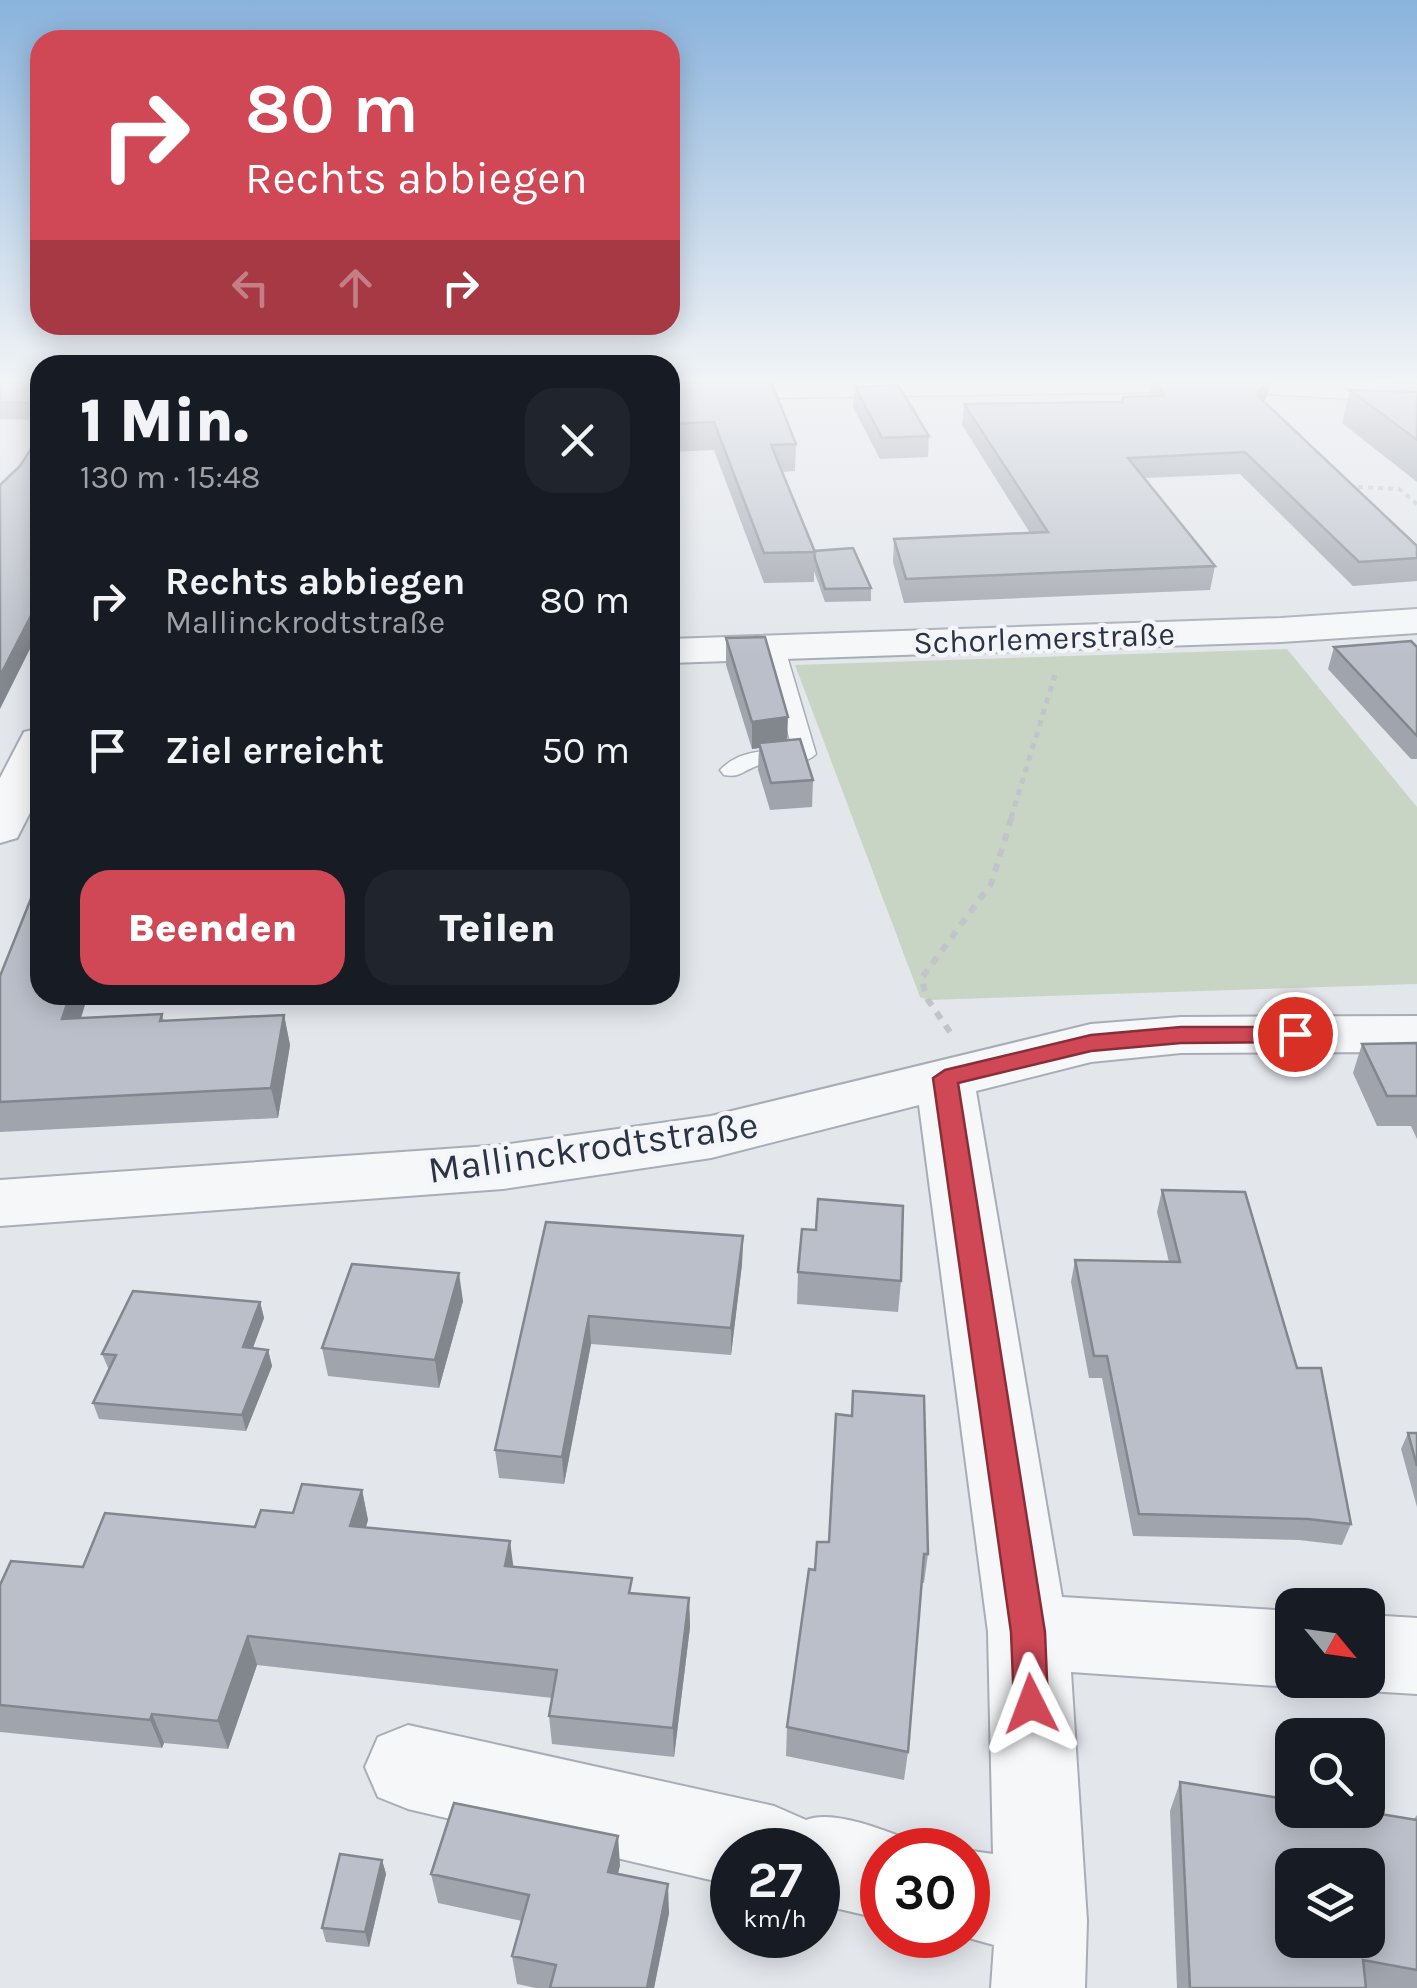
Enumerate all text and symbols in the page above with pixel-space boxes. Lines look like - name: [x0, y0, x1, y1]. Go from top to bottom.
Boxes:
- text: 80 m: [245, 68, 419, 150]
- icon: right: [80, 70, 210, 200]
- text: Rechts abbiegen: [245, 152, 588, 204]
- icon: left: [223, 260, 278, 315]
- icon: ahead: [328, 260, 383, 315]
- icon: right: [433, 260, 488, 315]
- text: 1 Min.: [80, 386, 249, 456]
- button: close: [525, 388, 630, 493]
- text: 130 m · 15:48: [80, 459, 260, 496]
- text: Rechts abbiegen: [165, 559, 465, 604]
- icon: right: [80, 573, 135, 628]
- text: 80 m: [540, 578, 630, 623]
- text: Mallinckrodtstraße: [165, 604, 445, 641]
- street label: Schorlemerstraße: [913, 615, 1175, 662]
- icon: arrive: [80, 723, 135, 778]
- text: Ziel erreicht: [165, 728, 384, 773]
- text: 50 m: [541, 728, 630, 773]
- button: Beenden: [80, 870, 345, 985]
- button: Teilen: [365, 870, 630, 985]
- pin: [1253, 992, 1338, 1077]
- icon: arrive: [1268, 1007, 1323, 1062]
- street label: Mallinckrodtstraße: [425, 1102, 761, 1193]
- north arrow: [1275, 1588, 1385, 1698]
- map controls: [1275, 1588, 1385, 1958]
- position arrow: [979, 1652, 1083, 1756]
- button: search: [1275, 1718, 1385, 1828]
- speed limit sign: 30: [860, 1828, 990, 1958]
- button: layers: [1275, 1848, 1385, 1958]
- text: 27: [747, 1851, 803, 1910]
- text: km/h: [743, 1904, 807, 1933]

